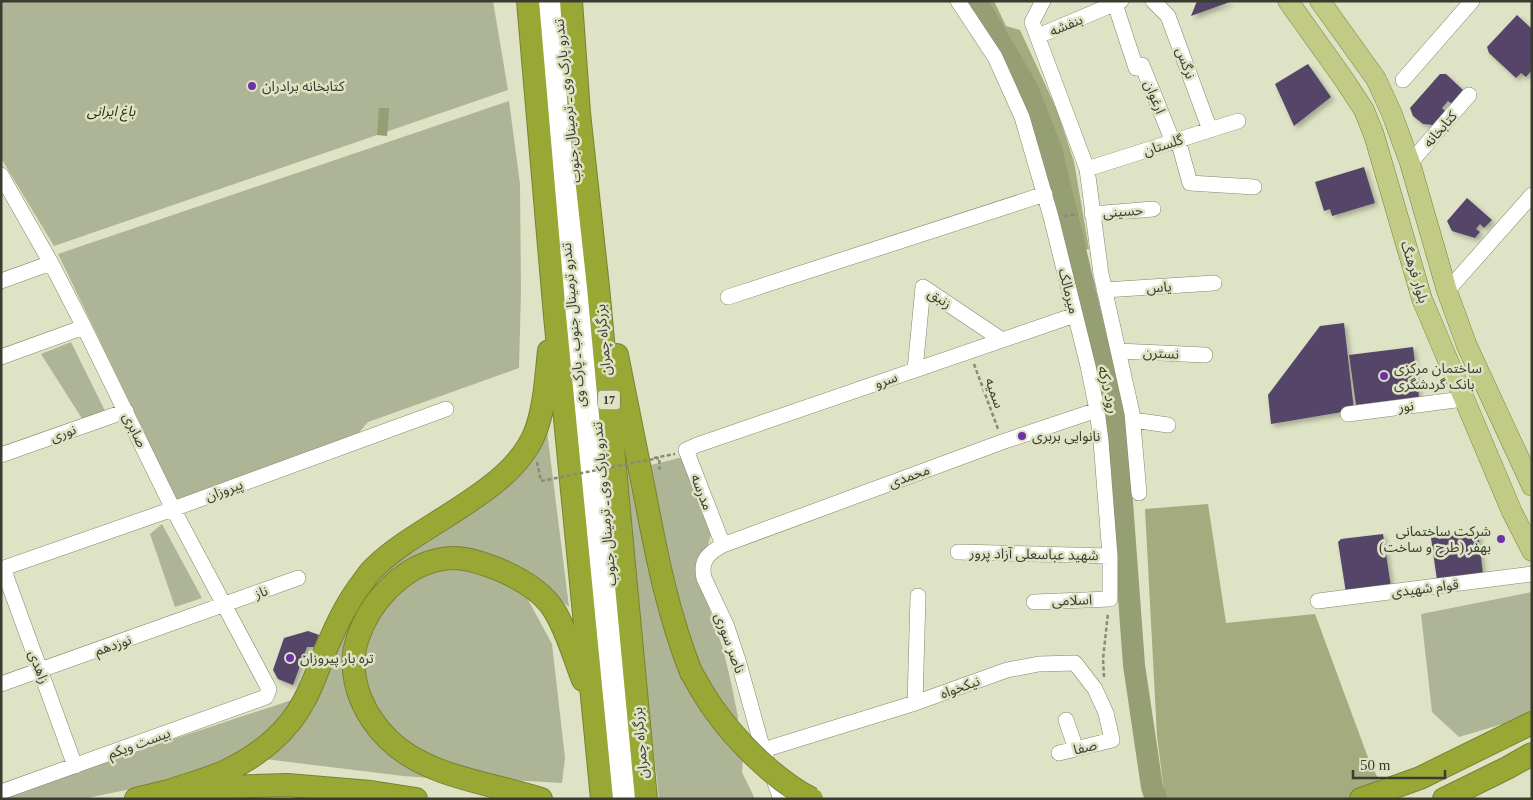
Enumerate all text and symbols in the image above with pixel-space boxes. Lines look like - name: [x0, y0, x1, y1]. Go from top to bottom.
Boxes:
- street label: بنفشه: [1048, 12, 1085, 39]
- street label: تندرو پارک وی ـ ترمینال جنوب: [551, 18, 586, 184]
- street label: نرگس: [1172, 45, 1198, 81]
- street label: ارغوان: [1140, 78, 1168, 116]
- place label: کتابخانه برادران: [262, 79, 345, 95]
- marker: کتابخانه برادران: [246, 80, 258, 92]
- park label: باغ ایرانی: [87, 104, 136, 122]
- street label: کتابخانه: [1421, 108, 1460, 150]
- street label: گلستان: [1141, 132, 1185, 160]
- street label: حسینی: [1102, 203, 1144, 221]
- street label: بلوار فرهنگ: [1397, 239, 1431, 306]
- street label: تندرو ترمینال جنوب ـ پارک وی: [559, 242, 590, 408]
- street label: میرمالک: [1055, 267, 1081, 316]
- street label: یاس: [1146, 279, 1172, 297]
- street label: زنبق: [924, 285, 954, 313]
- street label: بزرگراه چمران: [593, 303, 616, 376]
- street label: نسترن: [1143, 345, 1180, 363]
- place label: ساختمان مرکزی بانک گردشگری: [1394, 361, 1482, 393]
- water label: رود درکه: [1094, 363, 1121, 415]
- street label: سرو: [873, 370, 900, 392]
- marker: ساختمان مرکزی بانک گردشگری: [1378, 370, 1390, 382]
- street label: سمیه: [982, 376, 1007, 410]
- road number: 17: [598, 390, 620, 410]
- street label: نور: [1396, 398, 1415, 416]
- street label: صابری: [119, 410, 149, 451]
- street label: تندرو پارک وی ـ ترمینال جنوب: [590, 421, 621, 587]
- street label: نوری: [48, 422, 79, 446]
- place label: نانوایی بربری: [1032, 429, 1101, 445]
- marker: نانوایی بربری: [1016, 430, 1028, 442]
- street label: محمدی: [887, 462, 932, 492]
- street label: مدرسه: [687, 472, 715, 513]
- street label: پیروزان: [203, 477, 246, 506]
- place label: شرکت ساختمانی بهفر (طرح و ساخت): [1379, 524, 1491, 558]
- marker: شرکت ساختمانی بهفر (طرح و ساخت): [1495, 533, 1507, 545]
- street label: شهید عباسعلی آزاد پرور: [968, 546, 1099, 565]
- street label: قوام شهیدی: [1390, 577, 1460, 603]
- street label: ناز: [252, 583, 270, 603]
- street label: اسلامی: [1052, 592, 1092, 610]
- street label: ناصر سوری: [711, 611, 747, 676]
- street label: نوزدهم: [93, 632, 135, 662]
- street label: زاهدی: [25, 649, 51, 686]
- place label: تره بار پیروزان: [300, 651, 374, 668]
- marker: تره بار پیروزان: [284, 652, 296, 664]
- street label: نیکخواه: [939, 673, 982, 702]
- street label: بزرگراه چمران: [630, 706, 653, 779]
- street label: بیست ویکم: [106, 725, 174, 764]
- street label: صفا: [1072, 737, 1099, 758]
- scale bar: [1353, 748, 1446, 780]
- text: 50 m: [1360, 757, 1391, 773]

